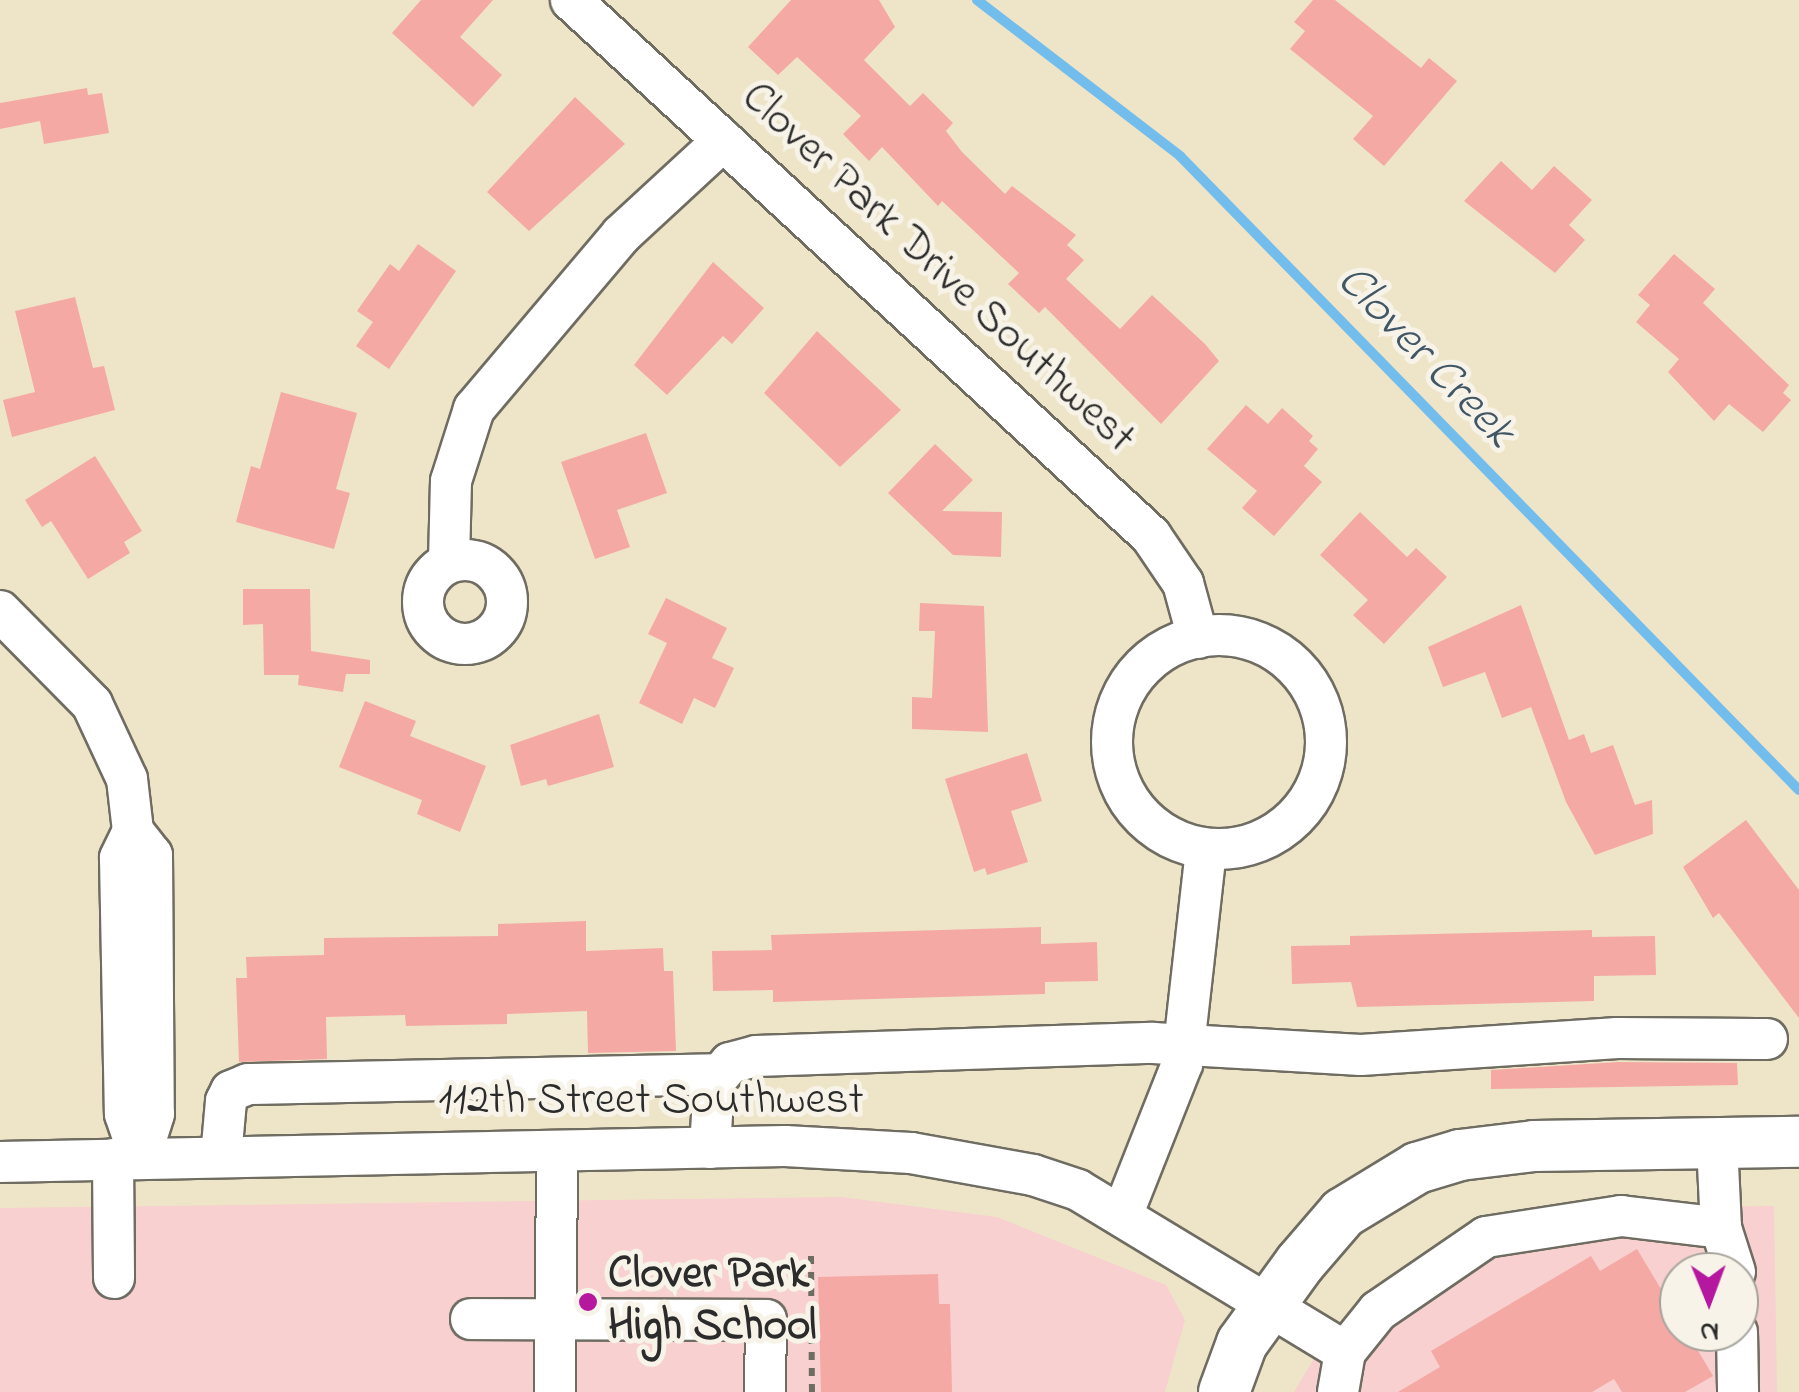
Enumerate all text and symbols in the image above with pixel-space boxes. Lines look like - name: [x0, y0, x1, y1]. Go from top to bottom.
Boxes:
- street label: Clover Park Drive Southwest: [729, 72, 1145, 466]
- water label: Clover Creek: [1323, 253, 1527, 461]
- street label: 112th Street Southwest: [438, 1075, 864, 1129]
- place label: Clover Park High School: [608, 1249, 817, 1355]
- north arrow: [1659, 1252, 1759, 1352]
- marker: Clover Park High School: [577, 1291, 599, 1313]
- text: N: [1700, 1310, 1719, 1351]

